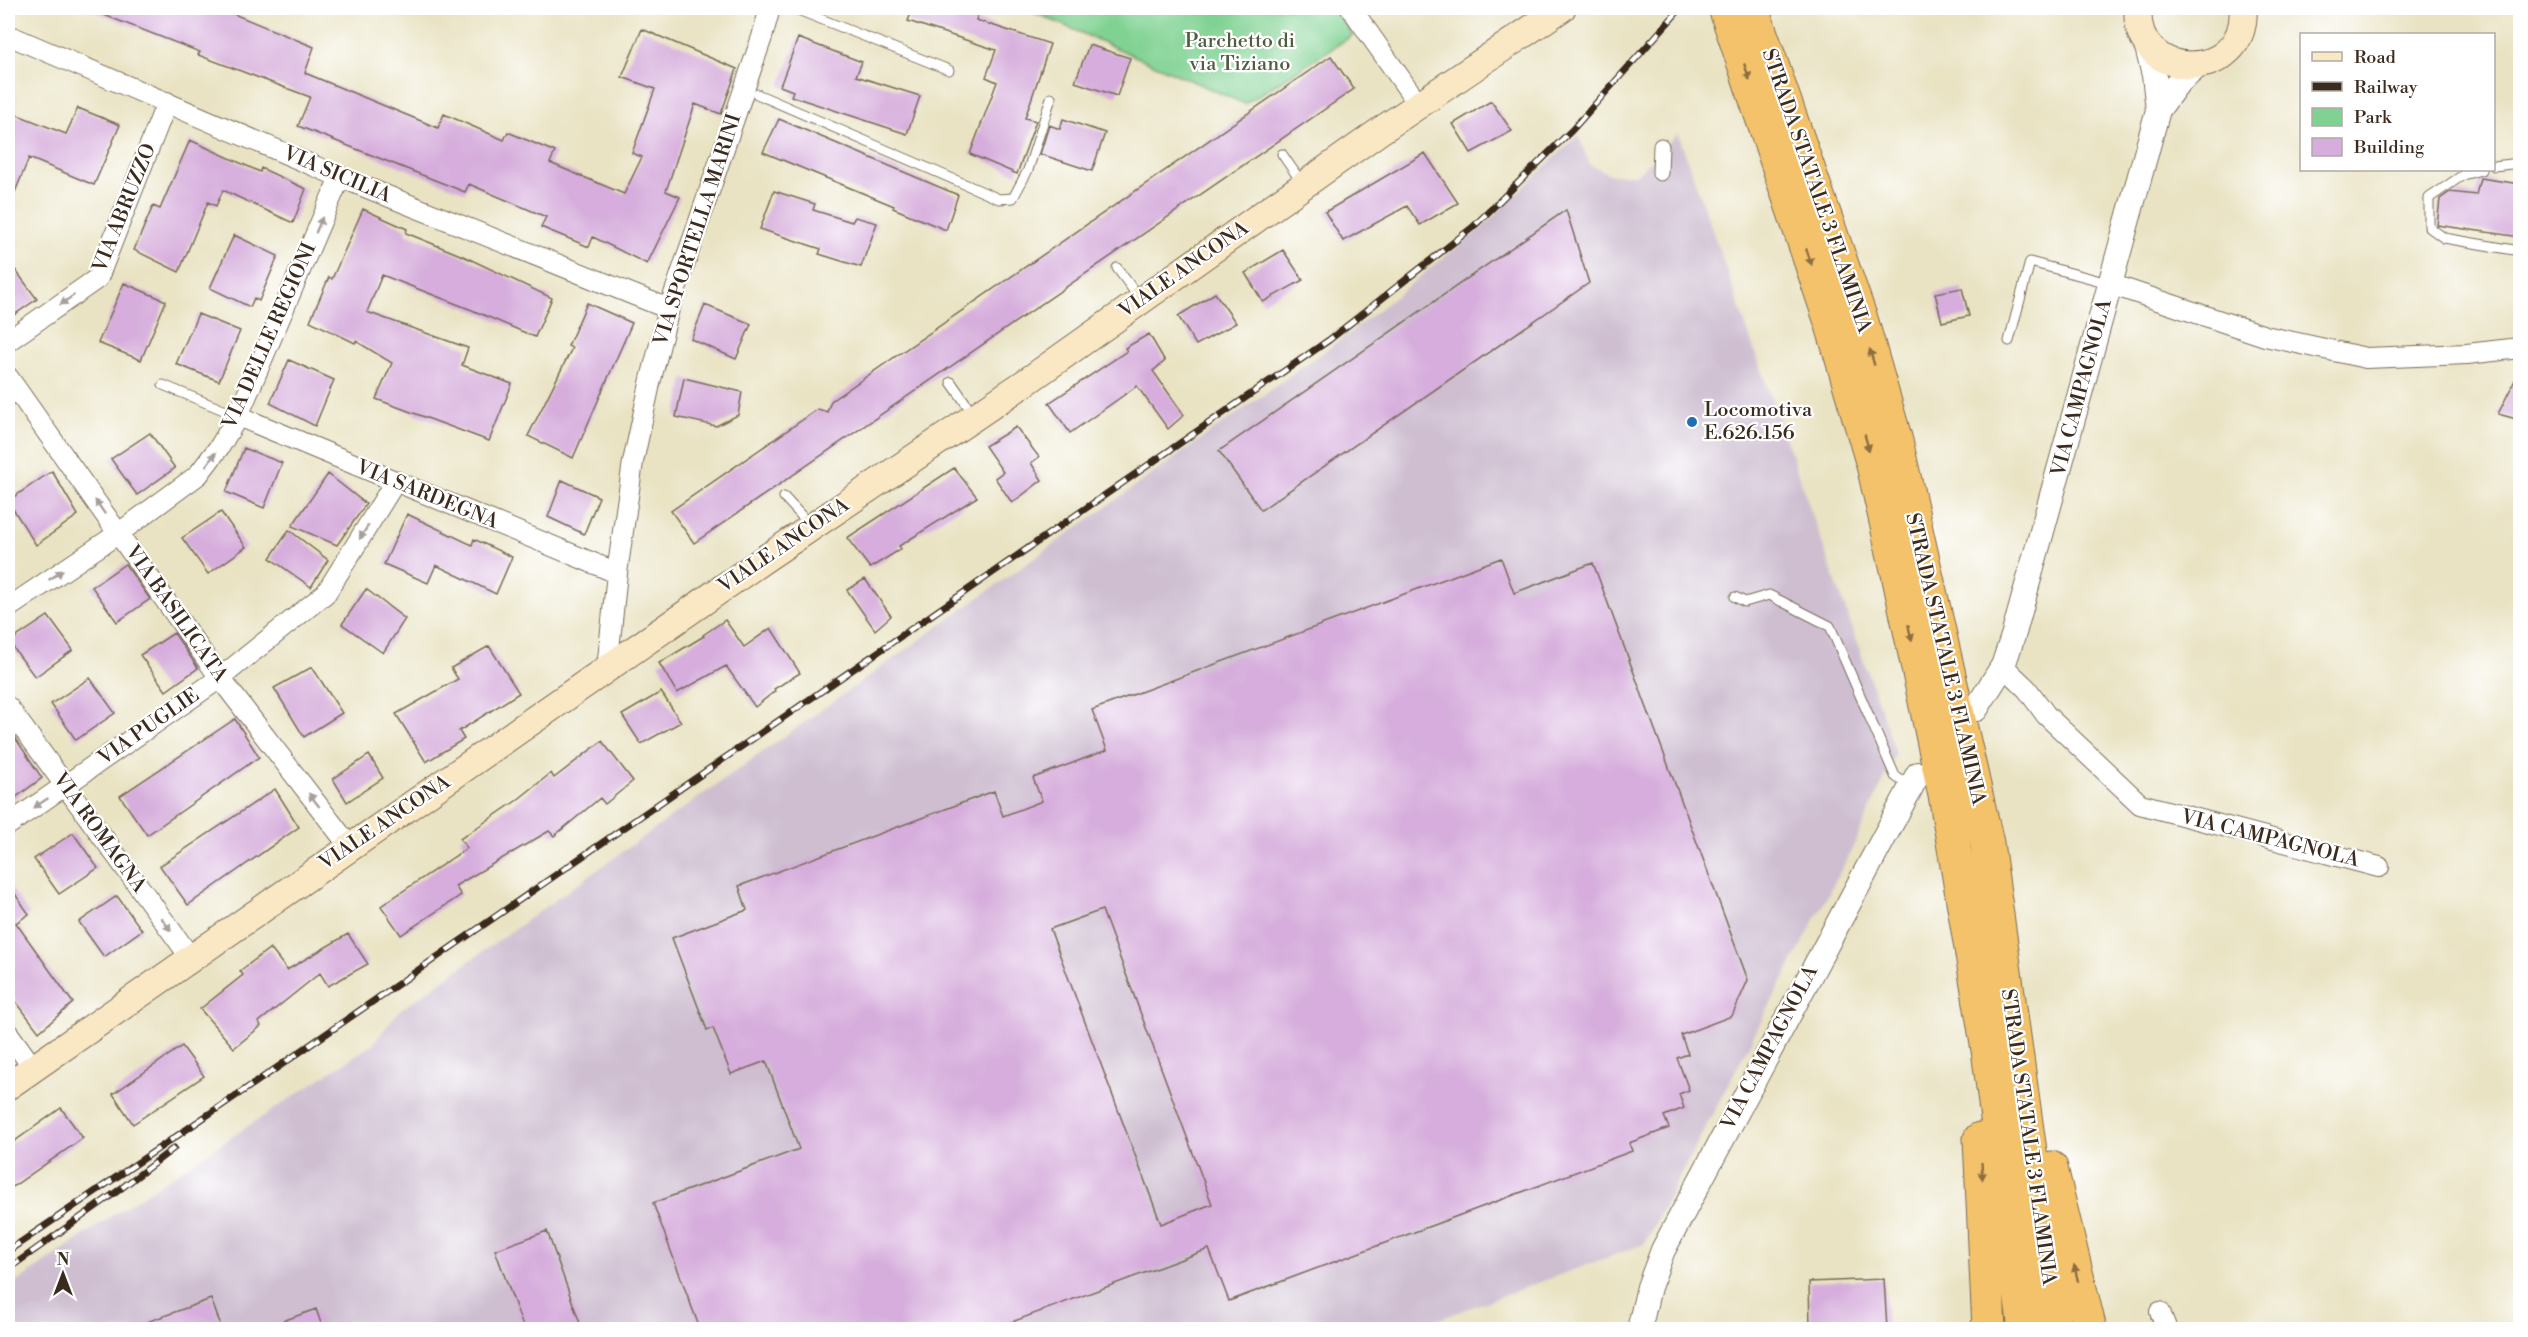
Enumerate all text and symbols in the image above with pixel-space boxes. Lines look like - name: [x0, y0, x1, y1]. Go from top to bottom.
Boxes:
- park label: Parchetto di via Tiziano: [1185, 29, 1296, 77]
- legend: [2300, 33, 2495, 171]
- street label: STRADA STATALE 3 FLAMINIA: [1756, 46, 1877, 338]
- text: Road: [2354, 46, 2397, 69]
- one-way arrow: [1742, 63, 1752, 81]
- text: Railway: [2354, 76, 2418, 99]
- text: Park: [2354, 106, 2393, 129]
- street label: VIA SPORTELLA MARINI: [648, 110, 747, 350]
- text: Building: [2353, 136, 2425, 159]
- street label: VIA ABRUZZO: [87, 140, 162, 277]
- street label: VIA SICILIA: [278, 141, 396, 209]
- street label: VIALE ANCONA: [1114, 215, 1255, 325]
- one-way arrow: [315, 216, 324, 234]
- street label: VIA DELLE REGIONI: [217, 239, 323, 434]
- one-way arrow: [1805, 248, 1814, 266]
- one-way arrow: [60, 294, 76, 306]
- street label: VIA CAMPAGNOLA: [2046, 295, 2118, 480]
- one-way arrow: [1867, 348, 1876, 366]
- place label: Locomotiva E.626.156: [1704, 398, 1813, 446]
- marker: Locomotiva E.626.156: [1685, 415, 1699, 429]
- one-way arrow: [1863, 434, 1872, 452]
- one-way arrow: [205, 451, 217, 467]
- street label: VIA SARDEGNA: [351, 455, 503, 535]
- street label: VIALE ANCONA: [713, 492, 855, 600]
- one-way arrow: [95, 500, 107, 515]
- street label: STRADA STATALE 3 FLAMINIA: [1899, 511, 1991, 809]
- one-way arrow: [358, 524, 369, 540]
- street label: VIA BASILICATA: [119, 540, 233, 688]
- one-way arrow: [48, 570, 64, 581]
- one-way arrow: [1906, 624, 1916, 642]
- street label: VIA PUGLIE: [93, 683, 204, 772]
- street label: VIA ROMAGNA: [46, 767, 152, 899]
- street label: VIALE ANCONA: [314, 769, 456, 877]
- one-way arrow: [309, 793, 321, 808]
- one-way arrow: [33, 797, 49, 809]
- street label: VIA CAMPAGNOLA: [2177, 805, 2363, 874]
- one-way arrow: [159, 916, 171, 931]
- street label: VIA CAMPAGNOLA: [1716, 960, 1824, 1135]
- street label: STRADA STATALE 3 FLAMINIA: [1995, 987, 2061, 1288]
- one-way arrow: [1977, 1162, 1986, 1181]
- north arrow: [33, 1244, 93, 1304]
- text: N: [57, 1250, 70, 1270]
- one-way arrow: [2071, 1263, 2081, 1282]

